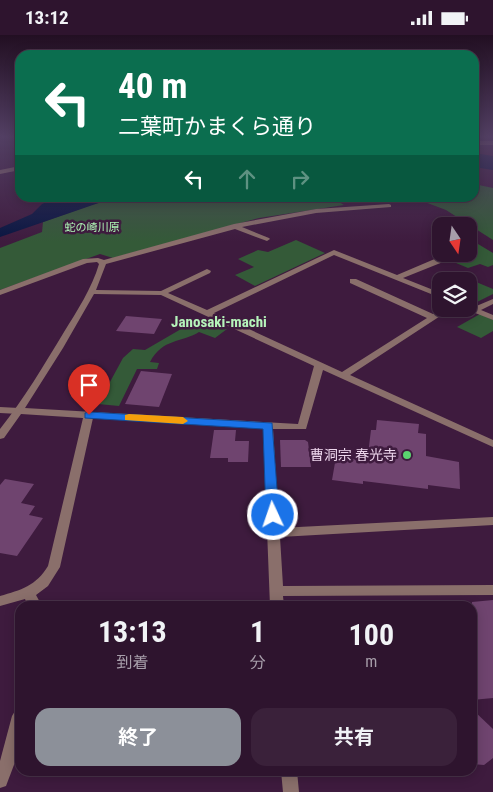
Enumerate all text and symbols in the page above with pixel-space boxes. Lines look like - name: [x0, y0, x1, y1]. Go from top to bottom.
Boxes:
- text: 13:12: [25, 6, 69, 29]
- text: 40 m: [118, 66, 187, 107]
- icon: left: [35, 70, 100, 135]
- text: 二葉町かまくら通り: [118, 114, 316, 139]
- icon: left: [180, 165, 208, 193]
- icon: ahead: [233, 165, 261, 193]
- icon: right: [286, 165, 314, 193]
- north arrow: [432, 217, 478, 263]
- map controls: [432, 217, 477, 317]
- park label: 蛇の崎川原: [65, 221, 120, 234]
- button: layers: [432, 272, 477, 317]
- district label: Janosaki-machi: [171, 313, 267, 331]
- pin: [68, 364, 110, 415]
- icon: arrive: [75, 371, 103, 399]
- place label: 曹洞宗 春光寺: [310, 447, 397, 463]
- marker: 曹洞宗 春光寺: [401, 449, 413, 461]
- position arrow: [246, 488, 298, 540]
- text: 13:13: [98, 614, 167, 649]
- text: 1: [250, 614, 265, 649]
- text: 100: [349, 617, 394, 652]
- text: m: [365, 652, 377, 671]
- text: 到着: [116, 653, 148, 672]
- text: 分: [250, 653, 266, 672]
- button: 終了: [35, 708, 241, 766]
- button: 共有: [251, 708, 457, 766]

